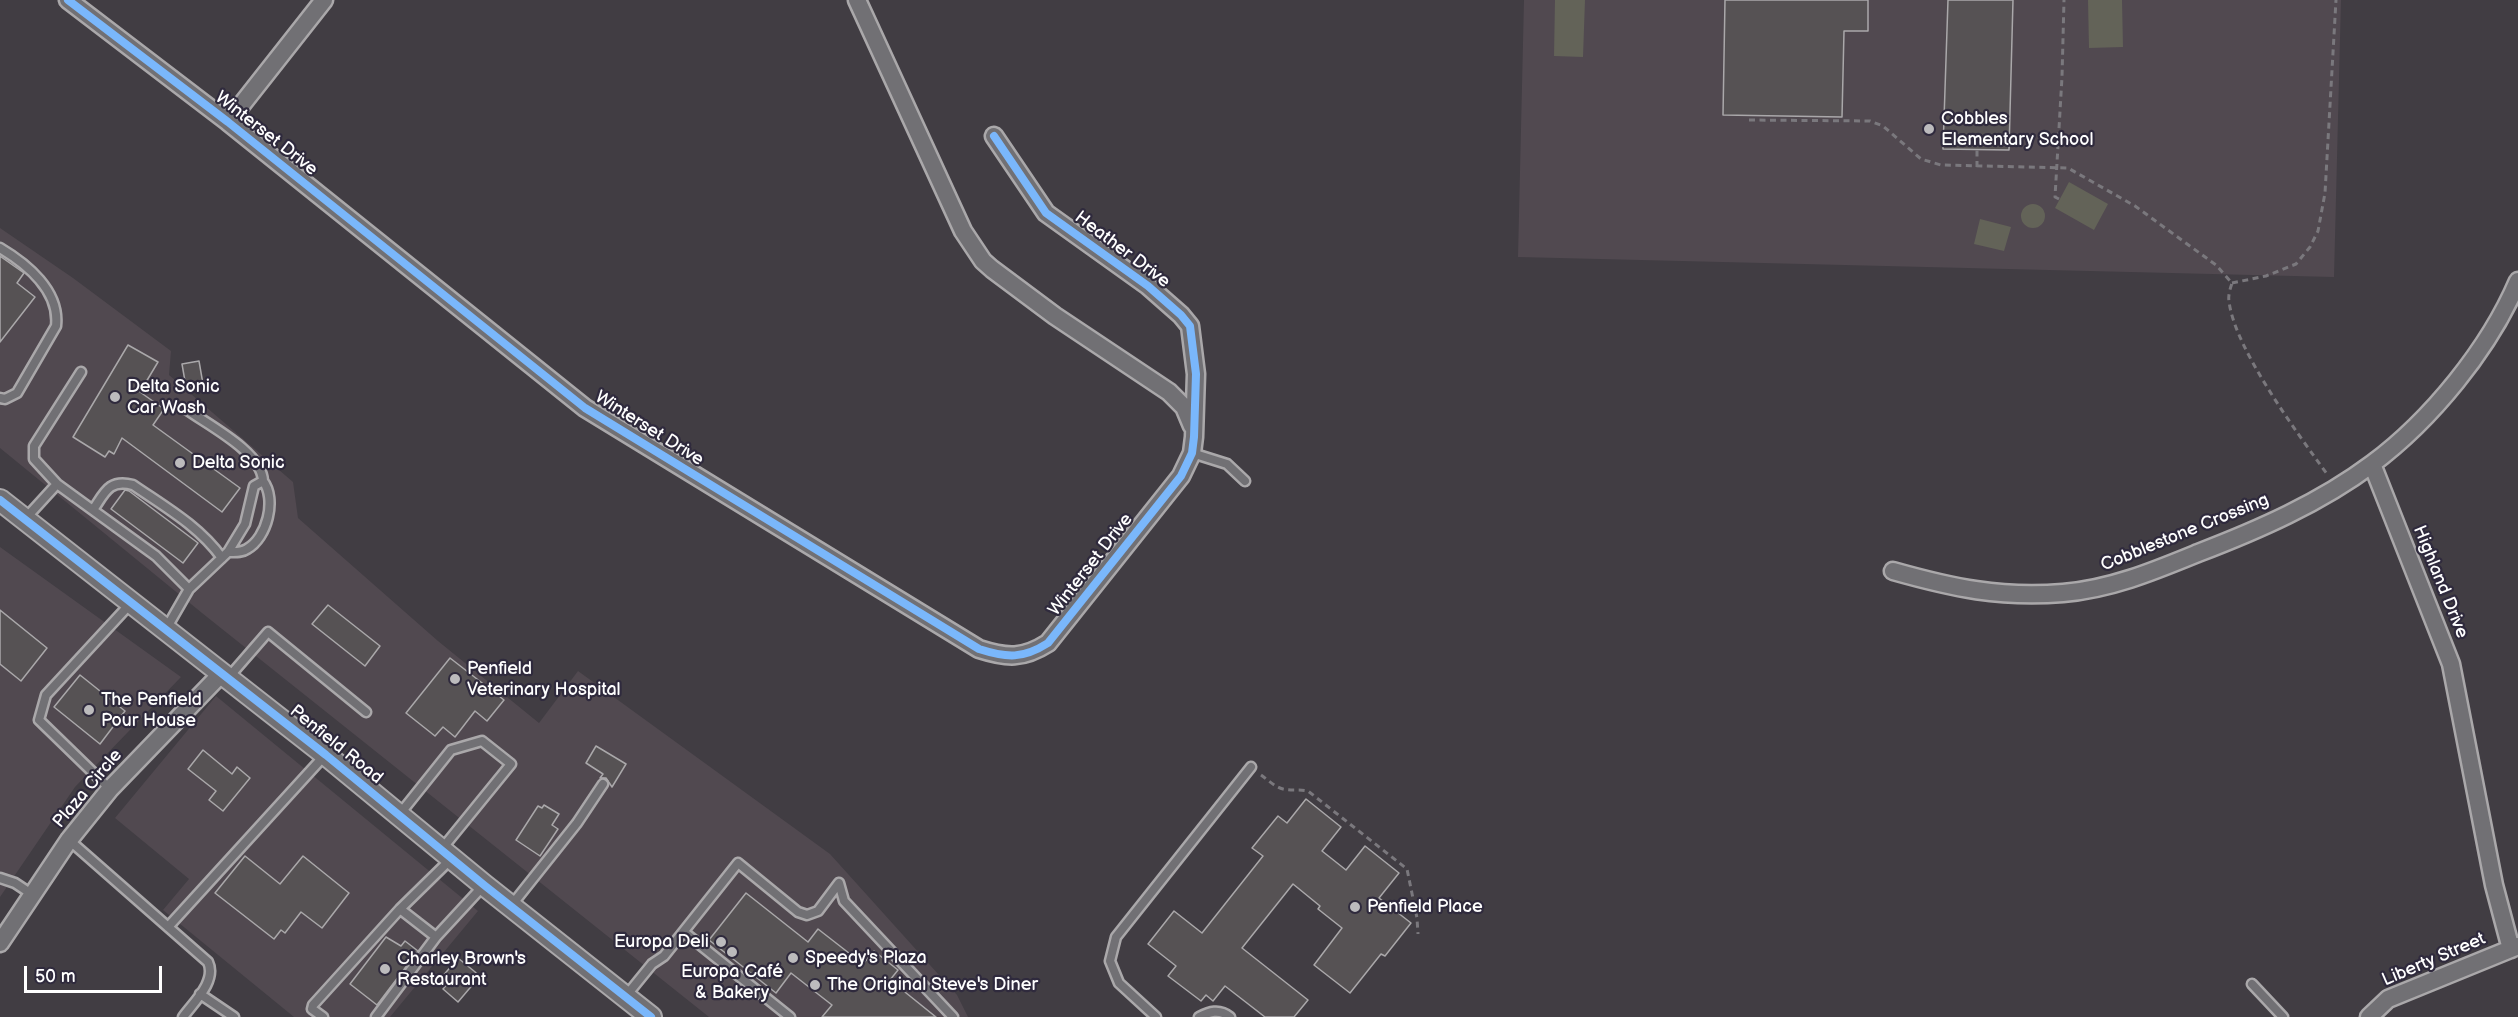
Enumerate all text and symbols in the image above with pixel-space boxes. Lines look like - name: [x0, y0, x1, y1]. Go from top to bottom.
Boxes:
- street label: Winterset Drive: [210, 87, 322, 181]
- place label: Cobbles Elementary School: [1941, 108, 2094, 150]
- marker: Cobbles Elementary School: [1922, 122, 1936, 136]
- street label: Heather Drive: [1070, 207, 1174, 293]
- place label: Delta Sonic Car Wash: [127, 376, 220, 418]
- street label: Winterset Drive: [591, 387, 707, 471]
- marker: Delta Sonic Car Wash: [108, 390, 122, 404]
- place label: Delta Sonic: [192, 452, 285, 474]
- marker: Delta Sonic: [173, 456, 187, 470]
- street label: Cobblestone Crossing: [2098, 489, 2272, 577]
- street label: Winterset Drive: [1044, 509, 1138, 621]
- street label: Highland Drive: [2408, 523, 2472, 641]
- place label: Penfield Veterinary Hospital: [467, 658, 621, 700]
- marker: Penfield Veterinary Hospital: [448, 672, 462, 686]
- place label: The Penfield Pour House: [101, 689, 202, 732]
- street label: Penfield Road: [285, 701, 387, 789]
- marker: The Penfield Pour House: [82, 703, 96, 717]
- street label: Plaza Circle: [49, 745, 127, 833]
- place label: Penfield Place: [1367, 896, 1483, 918]
- marker: Penfield Place: [1348, 900, 1362, 914]
- street label: Liberty Street: [2379, 929, 2489, 991]
- place label: Europa Deli: [614, 931, 709, 953]
- marker: Europa Deli: [714, 935, 728, 949]
- marker: Europa Café & Bakery: [725, 945, 739, 959]
- place label: Speedy's Plaza: [805, 947, 927, 969]
- place label: Charley Brown's Restaurant: [397, 948, 526, 990]
- marker: Speedy's Plaza: [786, 951, 800, 965]
- scale bar: [27, 954, 165, 992]
- place label: Europa Café & Bakery: [681, 961, 783, 1004]
- marker: Charley Brown's Restaurant: [378, 962, 392, 976]
- text: 50 m: [35, 966, 76, 987]
- place label: The Original Steve's Diner: [827, 974, 1038, 996]
- marker: The Original Steve's Diner: [808, 978, 822, 992]

